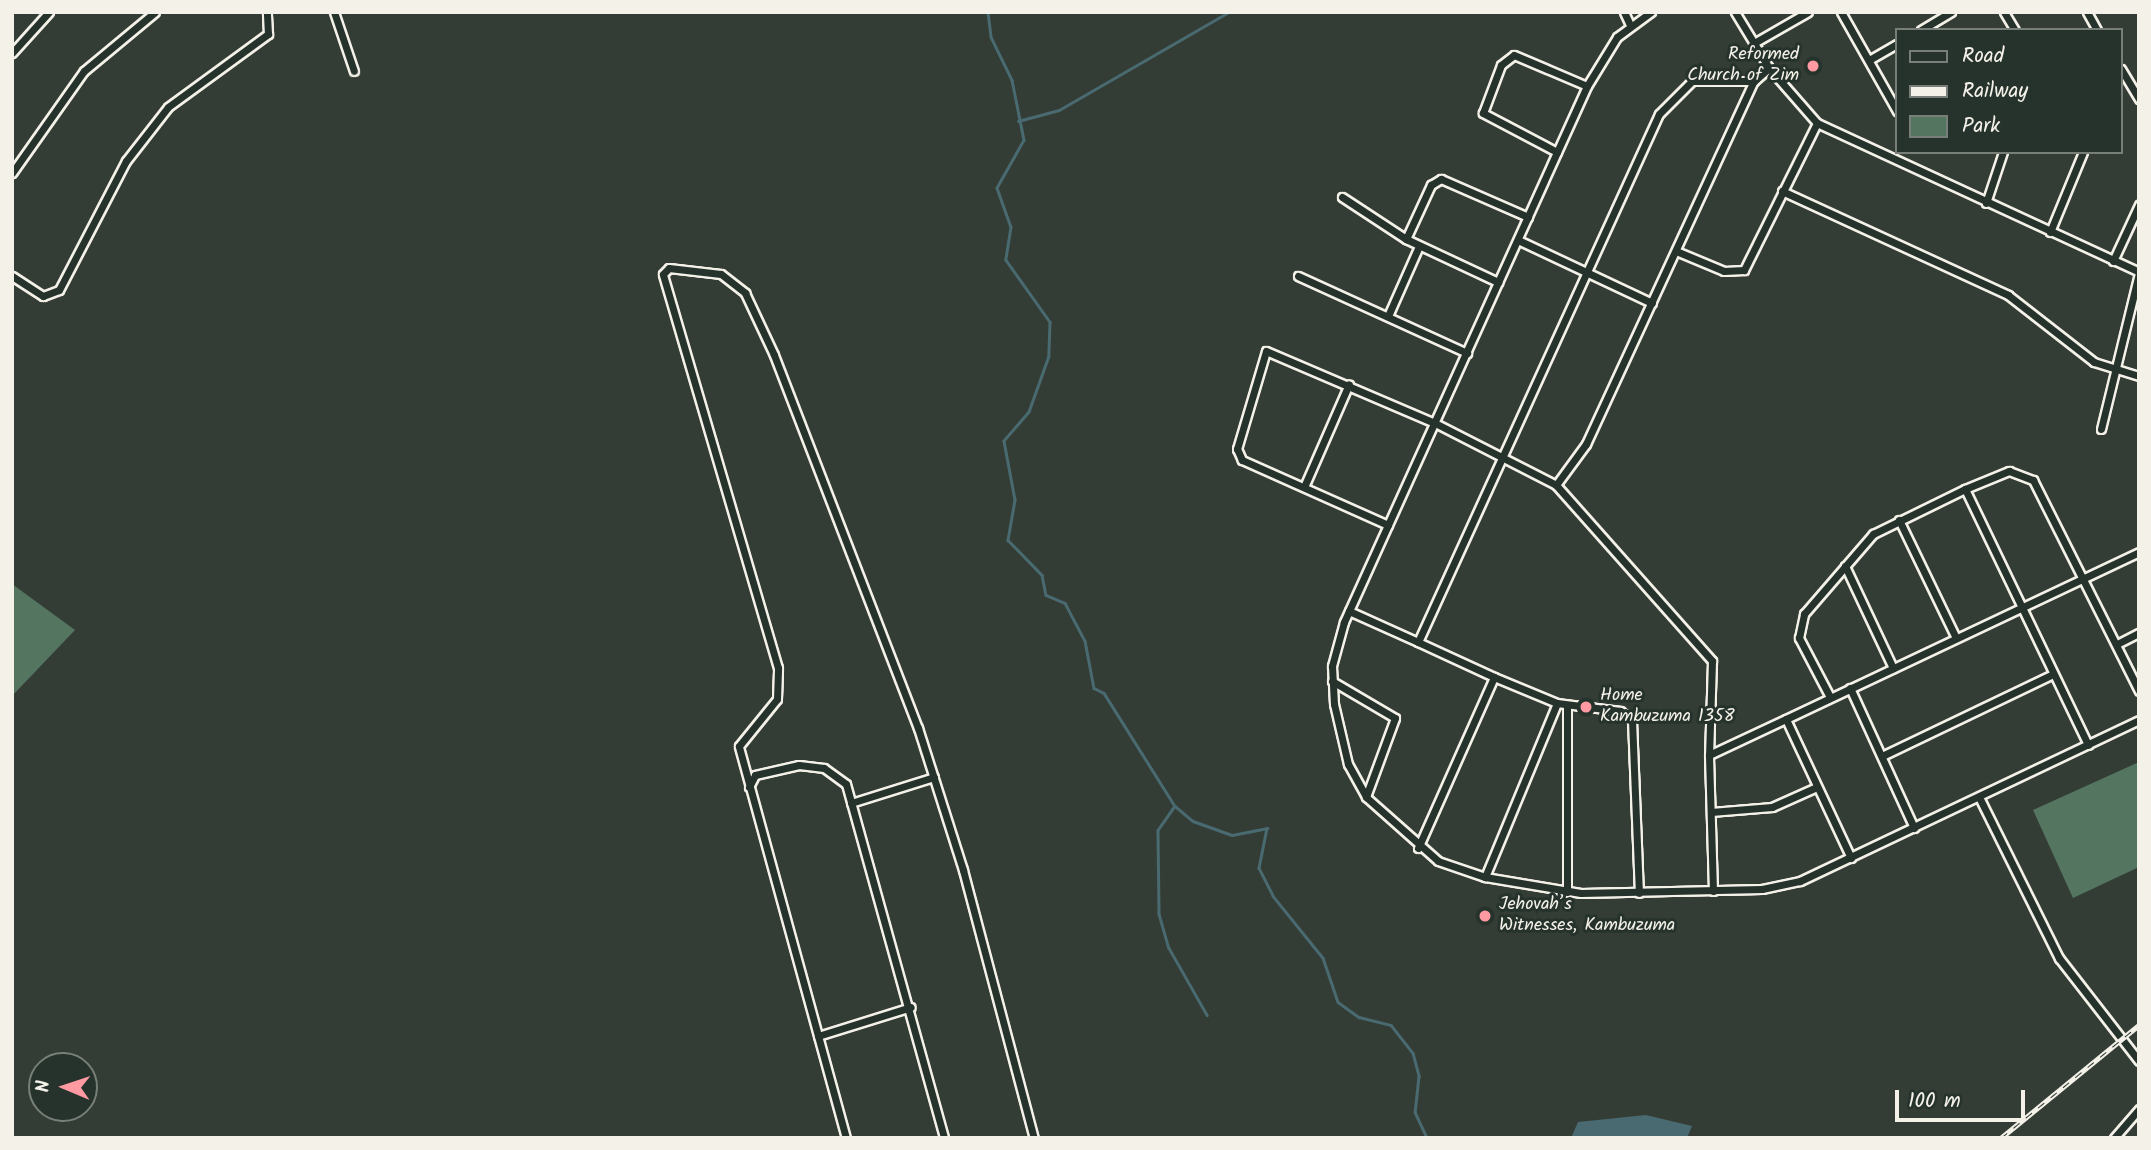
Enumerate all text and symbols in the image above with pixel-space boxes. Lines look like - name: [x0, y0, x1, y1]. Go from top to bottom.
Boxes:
- legend: [1896, 28, 2123, 154]
- text: Road: [1962, 40, 2004, 73]
- place label: Reformed Church of Zim: [1687, 45, 1799, 88]
- marker: Reformed Church of Zim: [1805, 58, 1821, 74]
- text: Railway: [1962, 75, 2028, 108]
- text: Park: [1962, 110, 2000, 143]
- place label: Home Kambuzuma 1358: [1600, 686, 1735, 728]
- marker: Home Kambuzuma 1358: [1578, 699, 1594, 715]
- place label: Jehovah’s Witnesses, Kambuzuma: [1499, 895, 1675, 937]
- marker: Jehovah’s Witnesses, Kambuzuma: [1477, 908, 1493, 924]
- north arrow: [28, 1052, 98, 1122]
- scale bar: [1899, 1076, 2028, 1120]
- text: N: [29, 1080, 59, 1093]
- text: 100 m: [1908, 1085, 1961, 1118]

